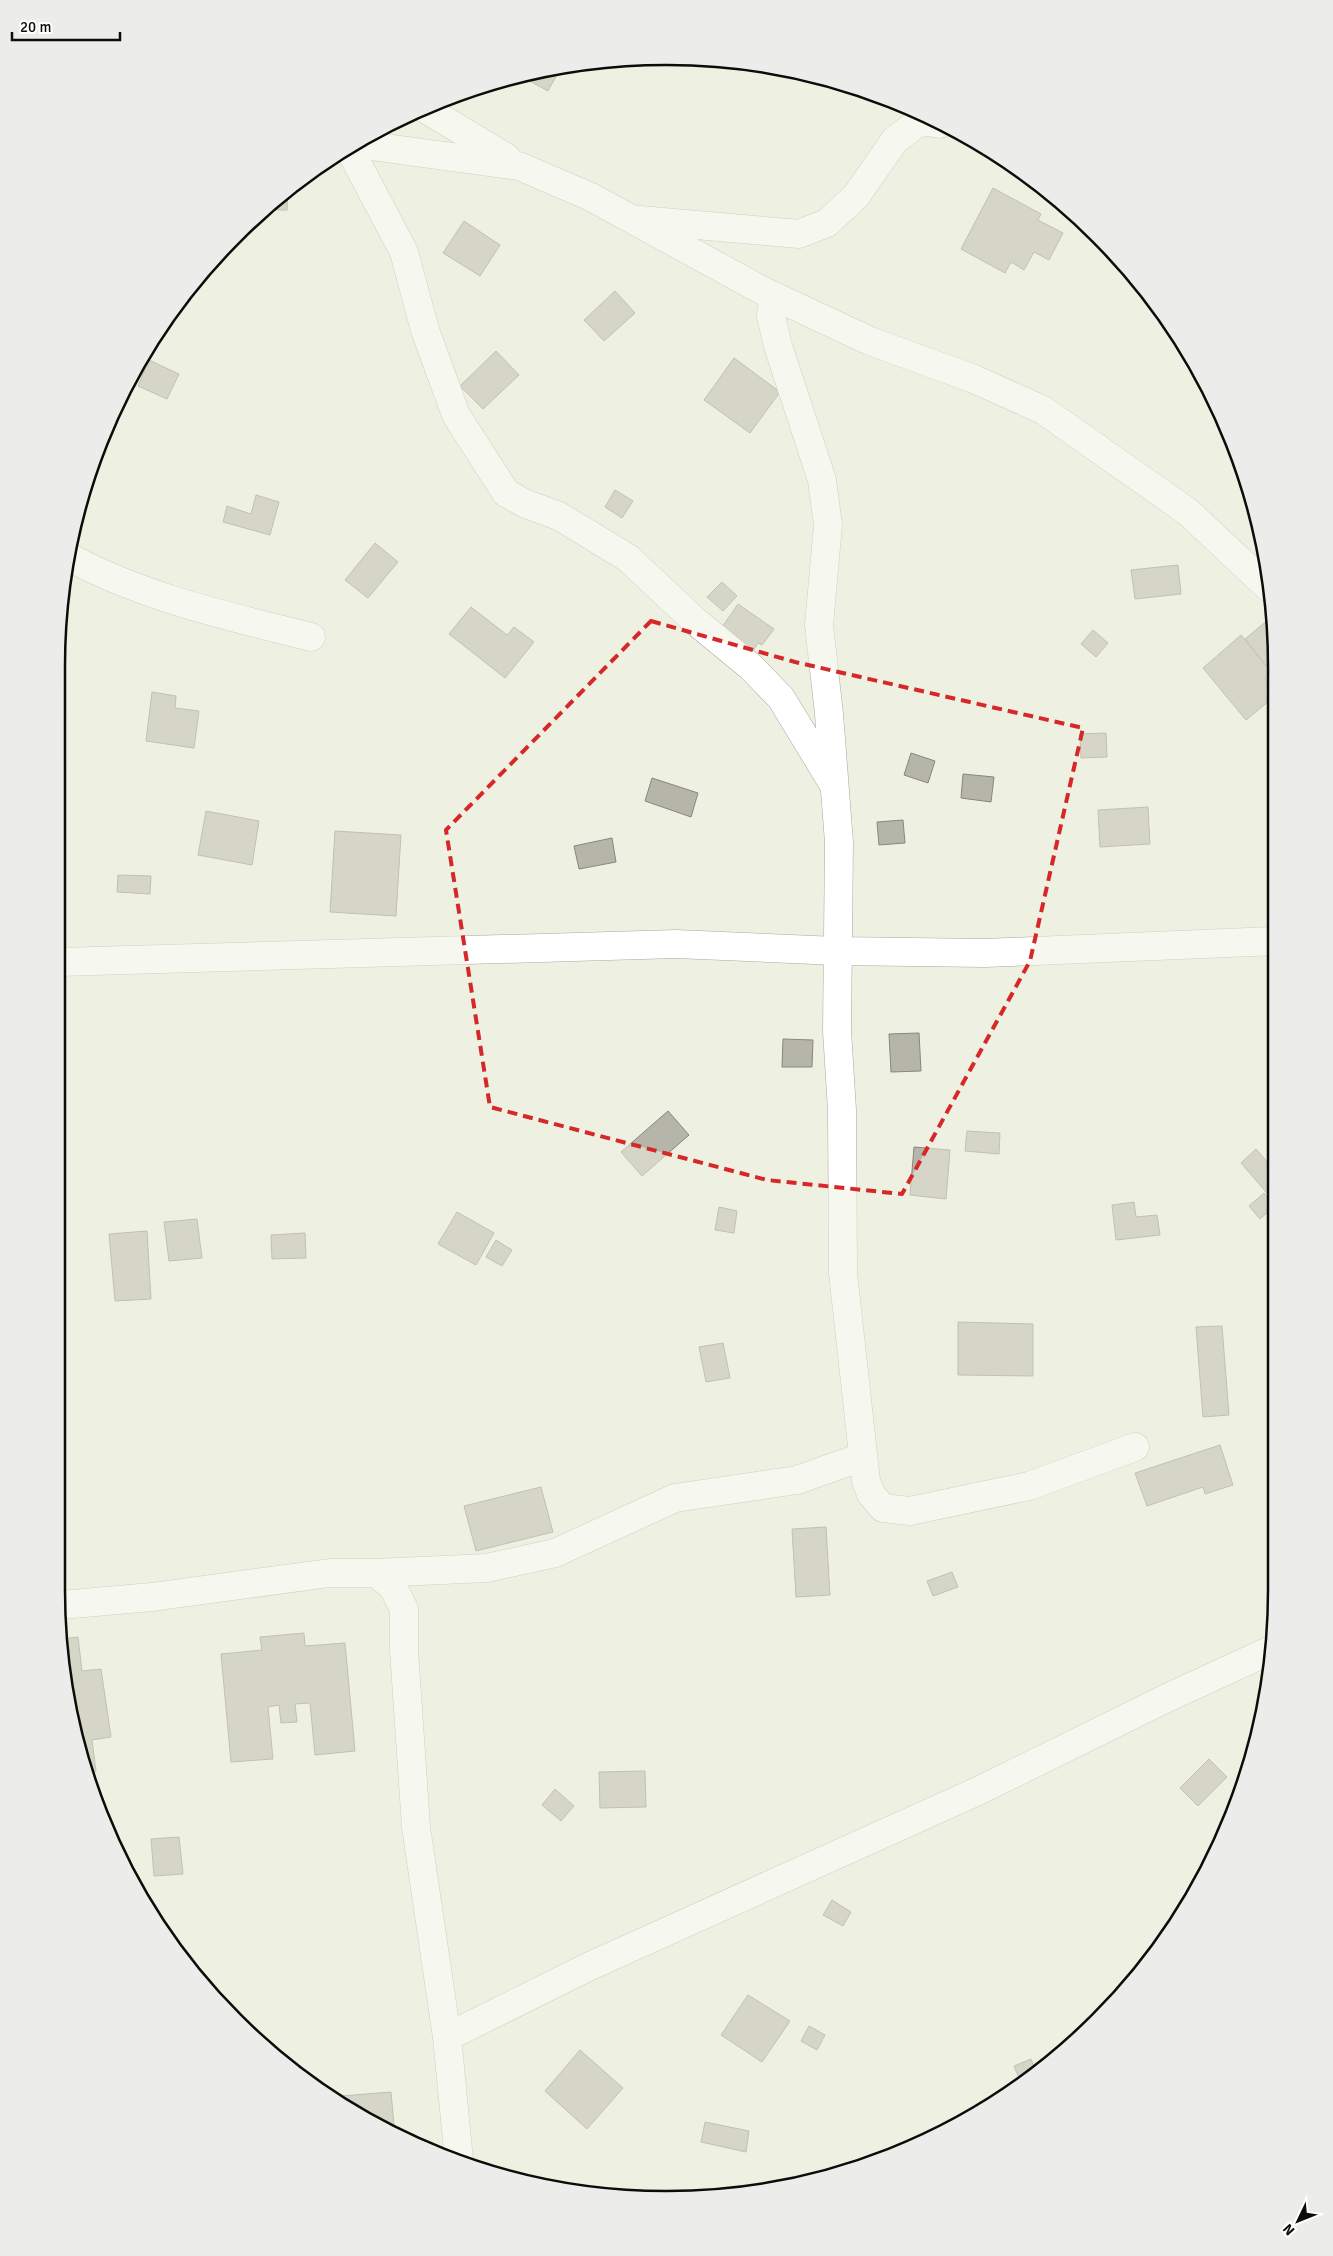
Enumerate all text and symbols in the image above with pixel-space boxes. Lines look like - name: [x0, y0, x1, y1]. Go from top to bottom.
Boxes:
- scale bar: [12, 10, 120, 42]
- text: 20 m: [20, 18, 51, 36]
- north arrow: [1273, 2196, 1323, 2246]
- text: N: [1279, 2220, 1298, 2239]

